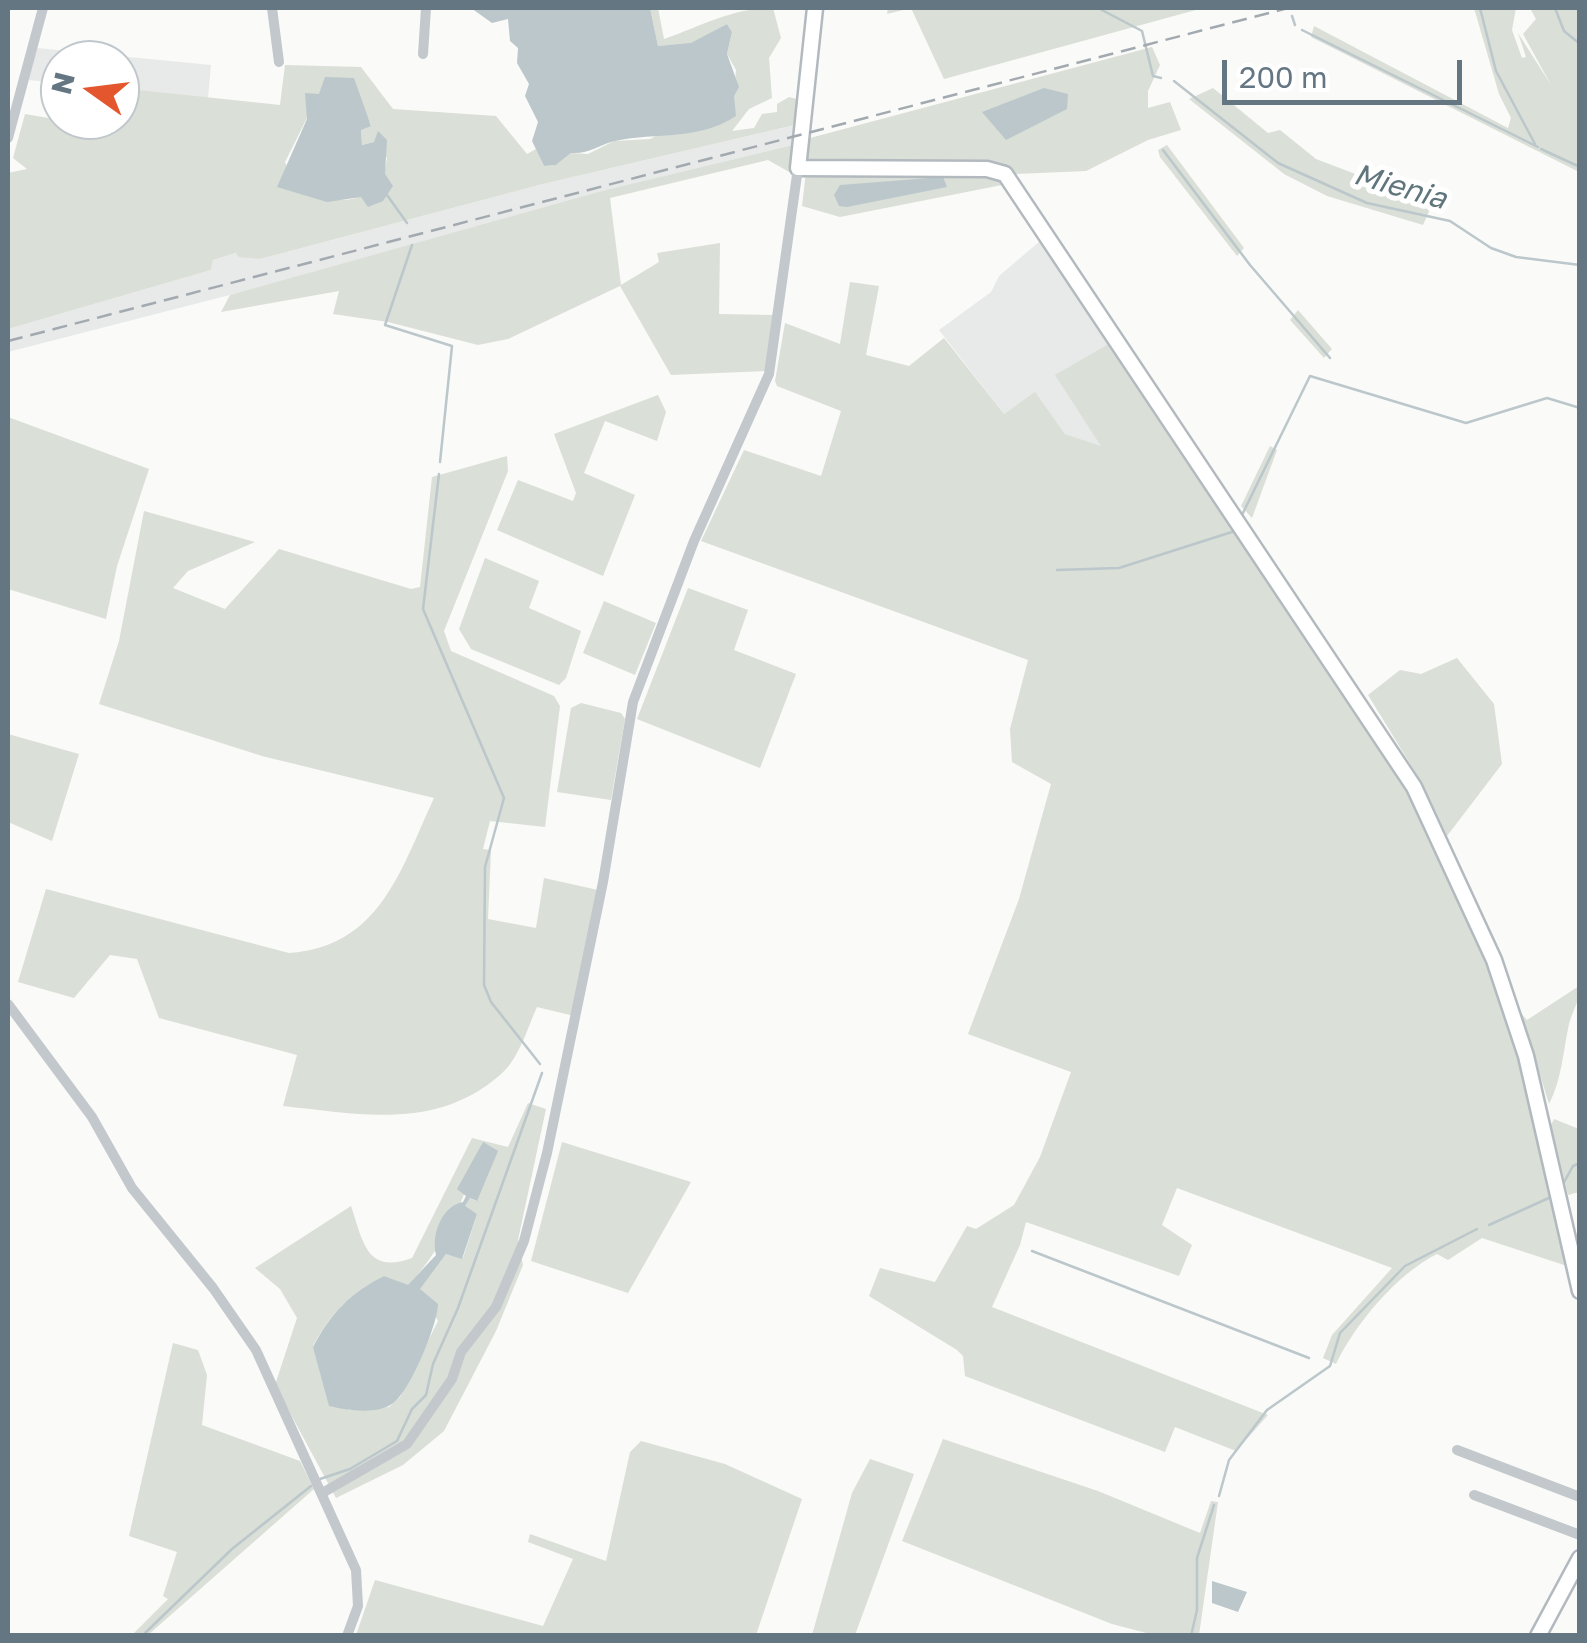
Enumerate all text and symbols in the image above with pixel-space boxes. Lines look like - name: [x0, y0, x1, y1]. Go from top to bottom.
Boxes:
- north arrow: [40, 40, 140, 140]
- scale bar: [1227, 40, 1467, 102]
- text: 200 m: [1239, 59, 1328, 95]
- text: N: [44, 69, 81, 97]
- water label: Mienia: [1350, 157, 1450, 217]

